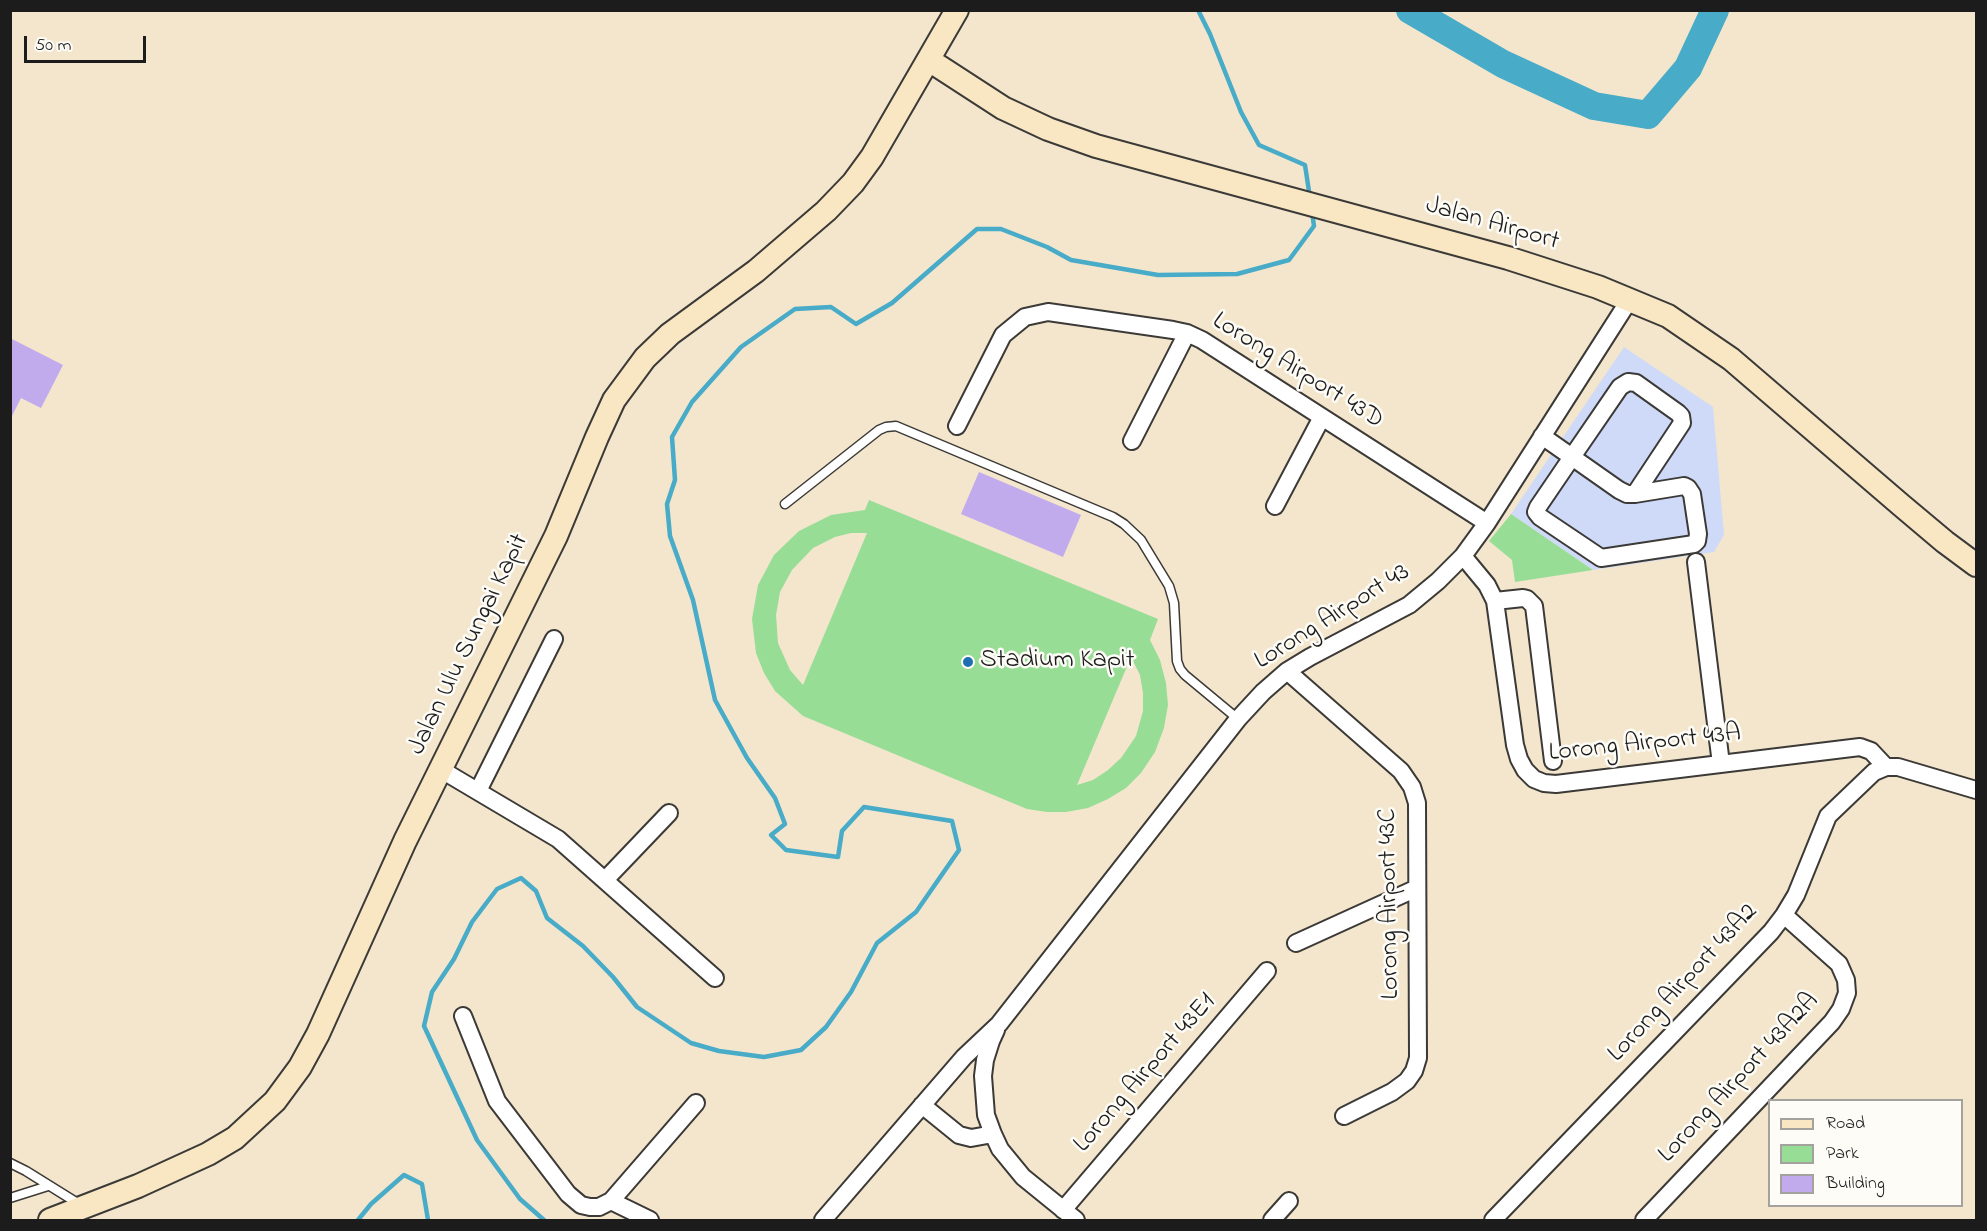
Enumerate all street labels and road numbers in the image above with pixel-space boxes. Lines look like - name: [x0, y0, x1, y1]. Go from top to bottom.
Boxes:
- street label: Jalan Airport: [1422, 191, 1562, 259]
- street label: Lorong Airport 43D: [1206, 307, 1388, 437]
- street label: Jalan Ulu Sungai Kapit: [403, 529, 537, 761]
- street label: Lorong Airport 43: [1250, 558, 1416, 678]
- street label: Lorong Airport 43A: [1547, 719, 1743, 771]
- street label: Lorong Airport 43C: [1374, 808, 1408, 1000]
- street label: Lorong Airport 43A2: [1602, 898, 1766, 1070]
- street label: Lorong Airport 43A2A: [1653, 987, 1827, 1171]
- street label: Lorong Airport 43E1: [1068, 988, 1224, 1160]

